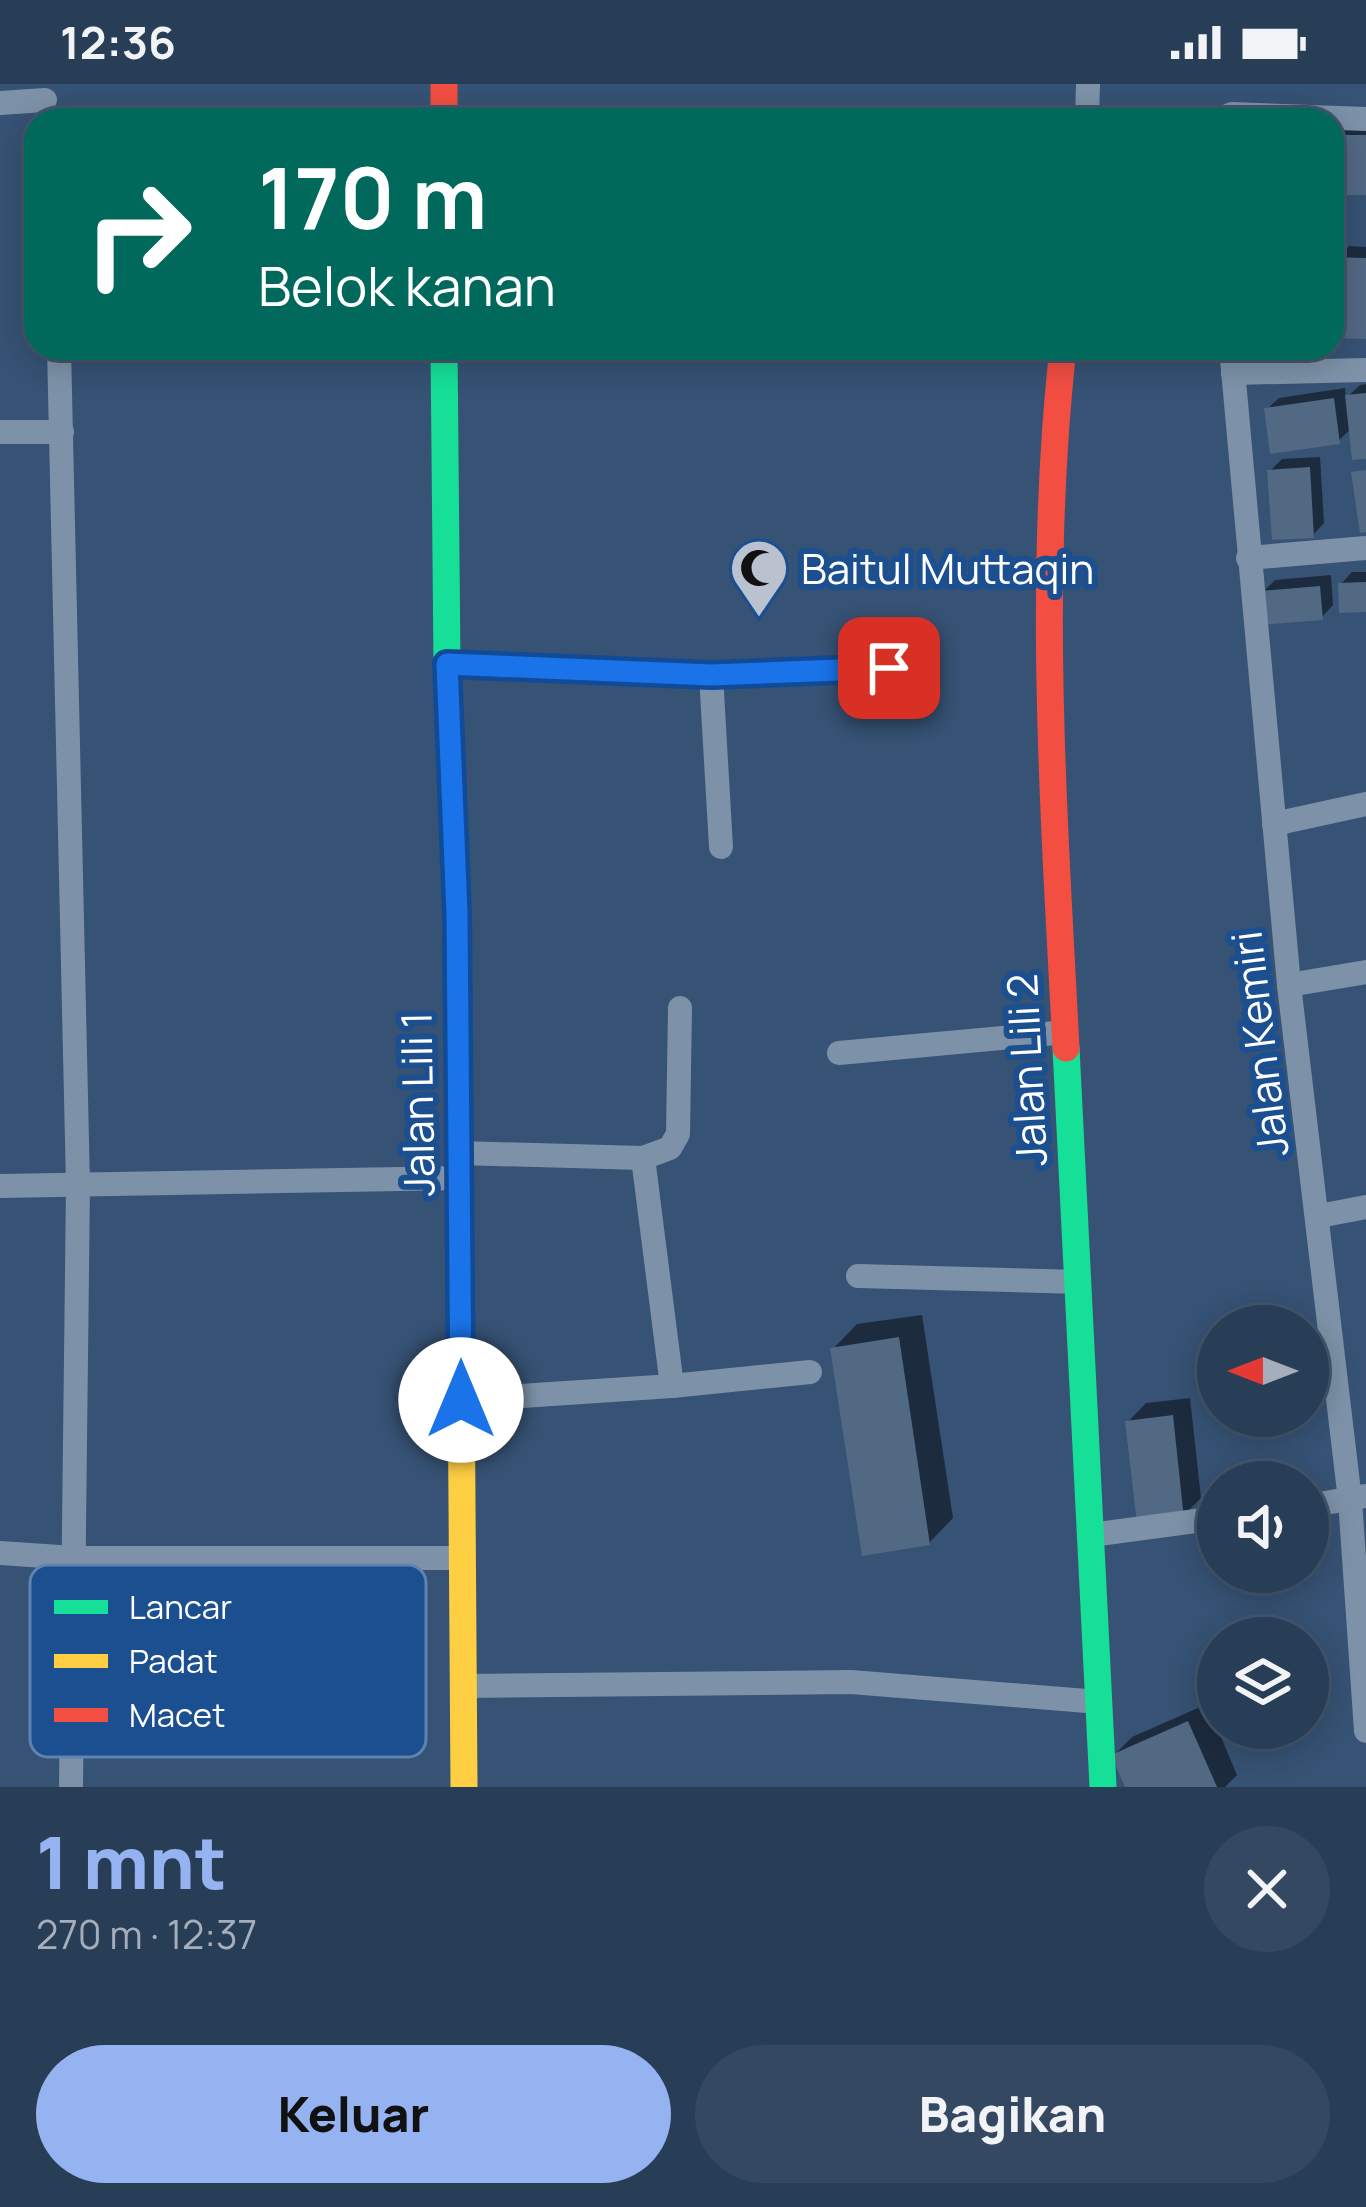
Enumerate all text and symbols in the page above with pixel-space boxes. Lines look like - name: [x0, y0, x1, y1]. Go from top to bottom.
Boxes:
- text: 12:36: [60, 11, 176, 73]
- text: 170 m: [258, 139, 487, 254]
- icon: right: [60, 156, 216, 312]
- text: Belok kanan: [258, 248, 556, 322]
- mosque icon: Baitul Muttaqin: [728, 537, 790, 619]
- place label: Baitul Muttaqin: [801, 539, 1094, 597]
- pin: [838, 617, 940, 719]
- icon: arrive: [856, 635, 922, 701]
- street label: Jalan Kemiri: [1216, 928, 1302, 1160]
- street label: Jalan Lili 2: [992, 972, 1060, 1168]
- street label: Jalan Lili 1: [386, 1011, 448, 1197]
- north arrow: [1197, 1305, 1329, 1437]
- map controls: [1197, 1305, 1329, 1749]
- position arrow: [398, 1337, 524, 1463]
- button: sound: [1197, 1461, 1329, 1593]
- legend: [30, 1565, 426, 1757]
- text: Lancar: [129, 1584, 232, 1629]
- button: layers: [1197, 1617, 1329, 1749]
- text: Padat: [129, 1638, 218, 1683]
- text: Macet: [129, 1692, 225, 1737]
- text: 1 mnt: [36, 1812, 227, 1911]
- button: close: [1204, 1826, 1330, 1952]
- text: 270 m · 12:37: [36, 1907, 257, 1961]
- button: Keluar: [36, 2045, 671, 2183]
- button: Bagikan: [695, 2045, 1330, 2183]

